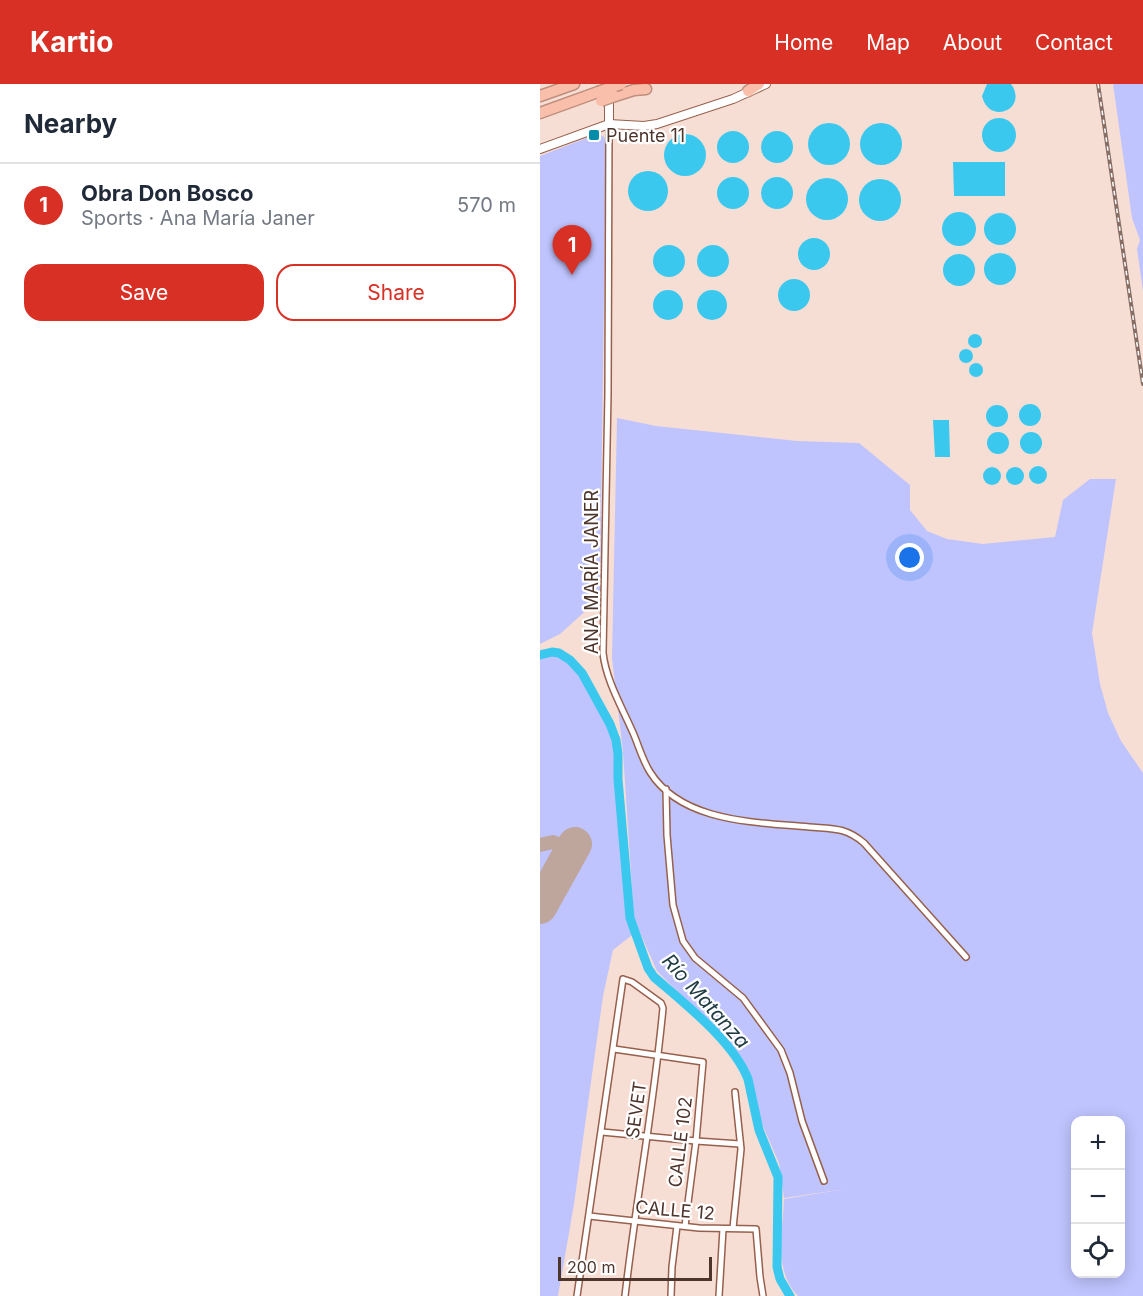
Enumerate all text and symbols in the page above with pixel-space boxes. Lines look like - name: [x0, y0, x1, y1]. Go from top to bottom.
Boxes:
- text: Kartio: [30, 25, 113, 59]
- text: Home: [774, 30, 833, 55]
- text: Map: [866, 30, 910, 55]
- text: About: [943, 30, 1002, 55]
- text: Contact: [1035, 30, 1113, 55]
- text: Nearby: [24, 108, 117, 139]
- place label: Puente 11: [606, 125, 685, 146]
- marker: Puente 11: [587, 128, 601, 142]
- text: Obra Don Bosco: [81, 180, 254, 206]
- text: 1: [39, 193, 48, 217]
- text: 570 m: [457, 193, 516, 217]
- text: Sports · Ana María Janer: [81, 206, 315, 230]
- pin: 1: [552, 226, 591, 275]
- button: Save: [24, 264, 264, 321]
- button: Share: [276, 264, 516, 321]
- street label: ANA MARÍA JANER: [580, 489, 602, 654]
- your location: [895, 543, 924, 572]
- water label: Río Matanza: [657, 949, 755, 1053]
- street label: SEVET: [622, 1080, 650, 1140]
- street label: CALLE 102: [664, 1096, 696, 1188]
- map controls: [1071, 1116, 1125, 1278]
- button: +: [1071, 1116, 1125, 1170]
- button: −: [1071, 1170, 1125, 1224]
- street label: CALLE 12: [634, 1196, 716, 1224]
- button: locate: [1071, 1224, 1125, 1278]
- scale bar: [558, 1254, 712, 1282]
- text: 200 m: [567, 1257, 615, 1277]

